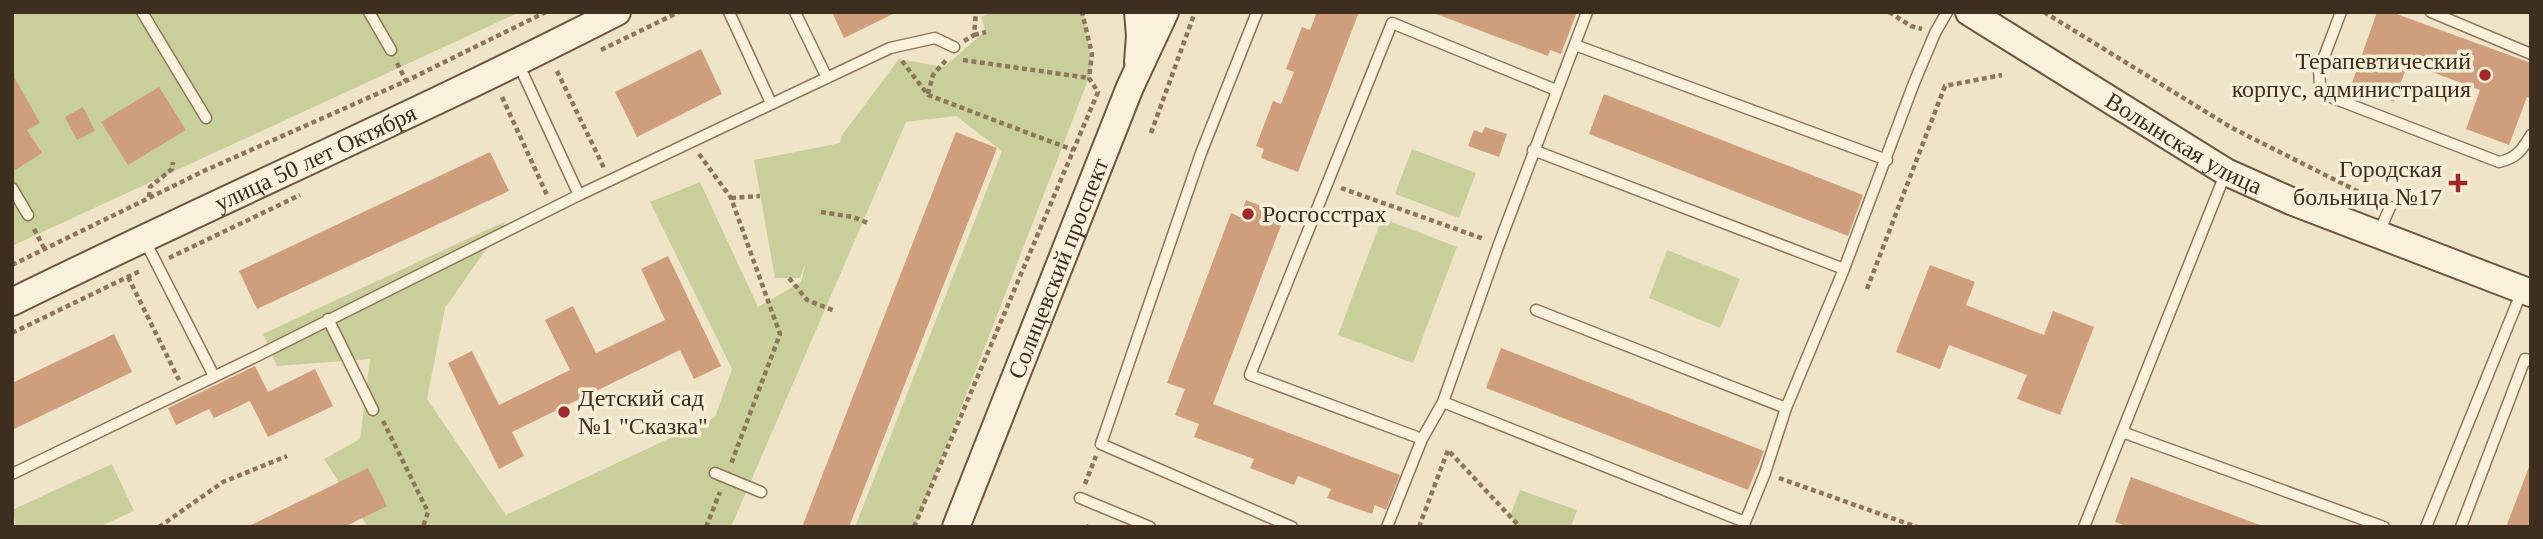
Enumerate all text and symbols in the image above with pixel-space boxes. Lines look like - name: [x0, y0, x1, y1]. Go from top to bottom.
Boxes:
- place label: Терапевтический корпус, администрация: [2232, 48, 2471, 102]
- marker: Терапевтический корпус, администрация: [2477, 67, 2493, 83]
- street label: Волынская улица: [2101, 87, 2266, 200]
- street label: улица 50 лет Октября: [211, 99, 420, 216]
- street label: Солнцевский проспект: [1003, 154, 1114, 382]
- place label: Городская больница №17: [2293, 156, 2442, 210]
- marker: Городская больница №17: [2448, 173, 2468, 193]
- place label: Росгосстрах: [1262, 201, 1387, 227]
- marker: Росгосстрах: [1240, 206, 1256, 222]
- place label: Детский сад №1 "Сказка": [578, 385, 708, 439]
- marker: Детский сад №1 "Сказка": [556, 404, 572, 420]

